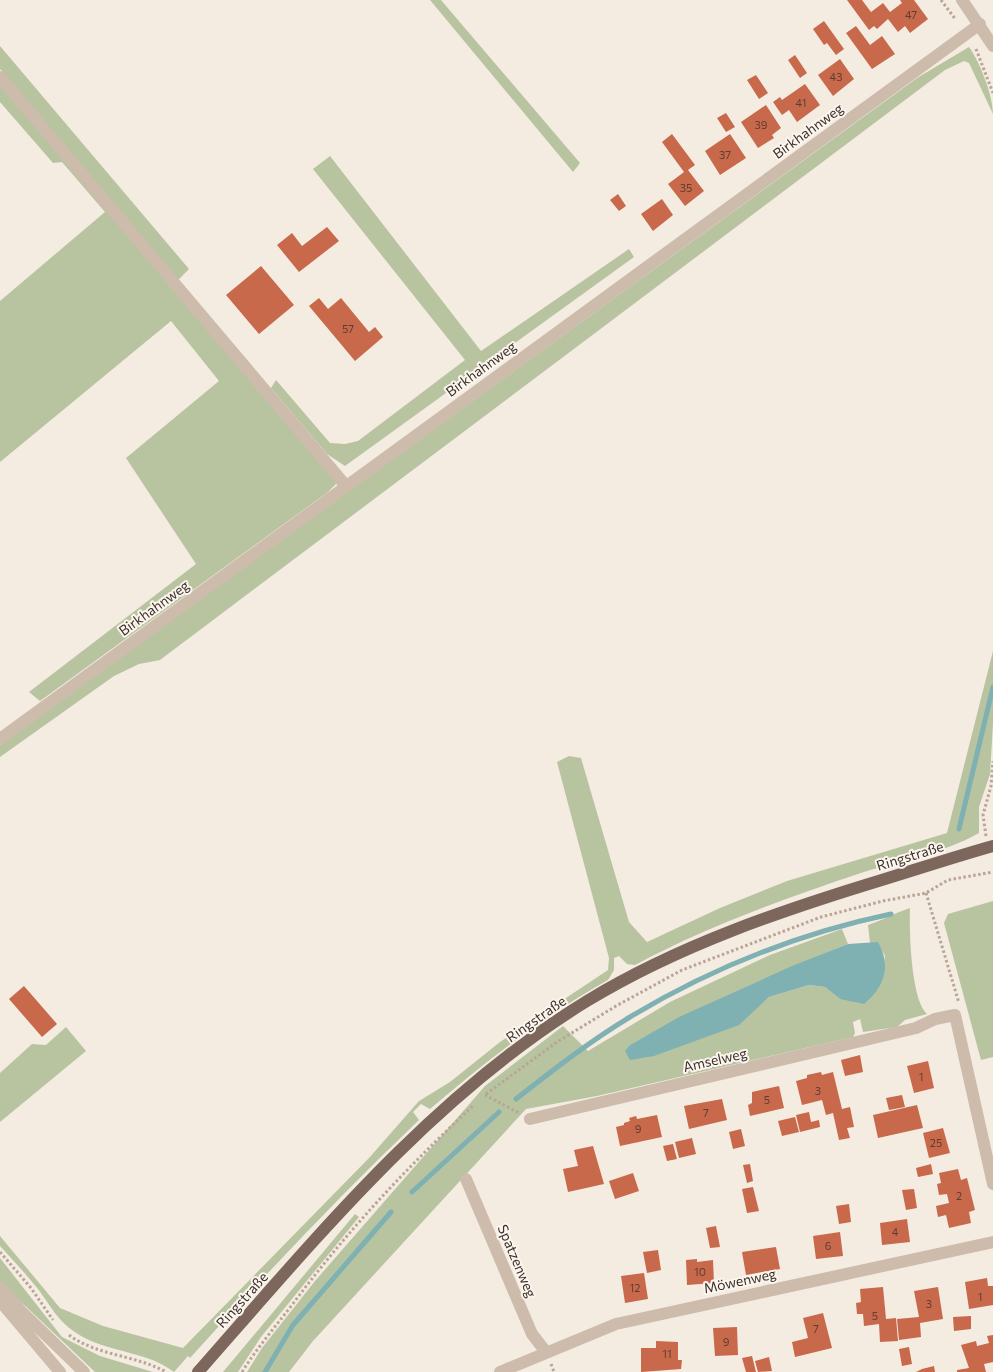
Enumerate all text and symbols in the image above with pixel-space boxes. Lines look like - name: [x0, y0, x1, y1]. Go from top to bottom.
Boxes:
- house number: 47: [905, 8, 917, 21]
- house number: 43: [830, 70, 842, 83]
- house number: 41: [796, 96, 806, 109]
- street label: Birkhahnweg: [769, 99, 847, 162]
- house number: 39: [755, 118, 768, 131]
- house number: 37: [719, 148, 731, 161]
- house number: 35: [680, 181, 692, 194]
- house number: 57: [342, 322, 354, 335]
- street label: Birkhahnweg: [442, 337, 520, 400]
- street label: Birkhahnweg: [115, 576, 193, 639]
- street label: Ringstraße: [874, 837, 945, 874]
- street label: Ringstraße: [502, 992, 569, 1045]
- street label: Amselweg: [681, 1044, 749, 1075]
- house number: 1: [919, 1070, 923, 1083]
- house number: 3: [815, 1084, 821, 1097]
- house number: 5: [764, 1093, 770, 1106]
- house number: 7: [703, 1106, 709, 1119]
- house number: 9: [635, 1122, 642, 1135]
- house number: 25: [930, 1136, 942, 1149]
- house number: 2: [956, 1189, 962, 1202]
- street label: Spatzenweg: [494, 1222, 541, 1300]
- house number: 4: [892, 1225, 899, 1238]
- house number: 6: [825, 1239, 832, 1252]
- street label: Möwenweg: [702, 1264, 778, 1296]
- house number: 10: [694, 1265, 706, 1278]
- street label: Ringstraße: [212, 1268, 271, 1331]
- house number: 12: [630, 1281, 640, 1294]
- house number: 1: [978, 1290, 982, 1303]
- house number: 3: [926, 1297, 932, 1310]
- house number: 5: [872, 1309, 878, 1322]
- house number: 7: [813, 1322, 819, 1335]
- house number: 9: [723, 1335, 730, 1348]
- house number: 11: [662, 1347, 672, 1360]

